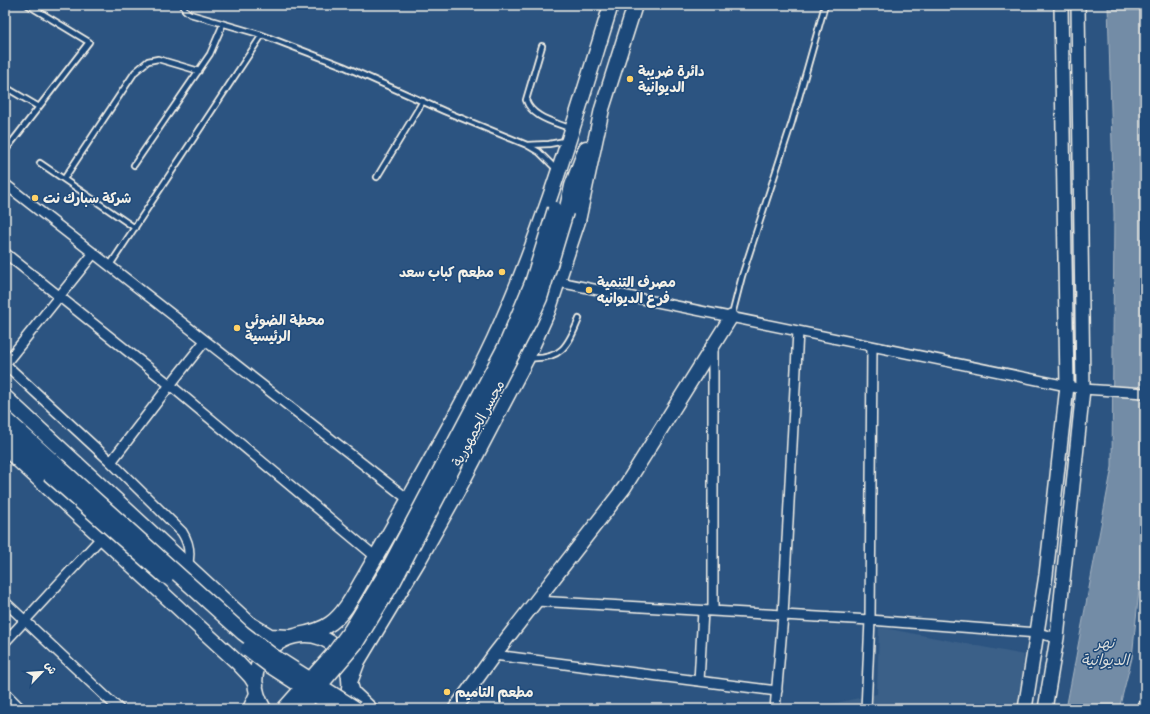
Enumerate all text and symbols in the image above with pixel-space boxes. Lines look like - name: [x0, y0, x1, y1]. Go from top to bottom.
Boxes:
- place label: دائرة ضريبة الديوانية: [638, 65, 705, 98]
- marker: دائرة ضريبة الديوانية: [625, 74, 635, 84]
- place label: شركة سبارك نت: [43, 192, 131, 209]
- marker: شركة سبارك نت: [30, 193, 40, 203]
- place label: مطعم كباب سعد: [399, 266, 494, 283]
- marker: مطعم كباب سعد: [497, 267, 507, 277]
- place label: مصرف التنمية فرع الديوانيه: [597, 275, 676, 309]
- marker: مصرف التنمية فرع الديوانيه: [584, 285, 594, 295]
- place label: محطة الضوئي الرئيسية: [245, 314, 325, 347]
- marker: محطة الضوئي الرئيسية: [232, 323, 242, 333]
- street label: مجسر الجمهورية: [450, 378, 510, 470]
- water label: نهر الديوانية: [1081, 636, 1131, 671]
- north arrow: [22, 652, 62, 692]
- text: ش: [41, 661, 57, 677]
- place label: مطعم التاميم: [455, 686, 534, 703]
- marker: مطعم التاميم: [442, 687, 452, 697]

